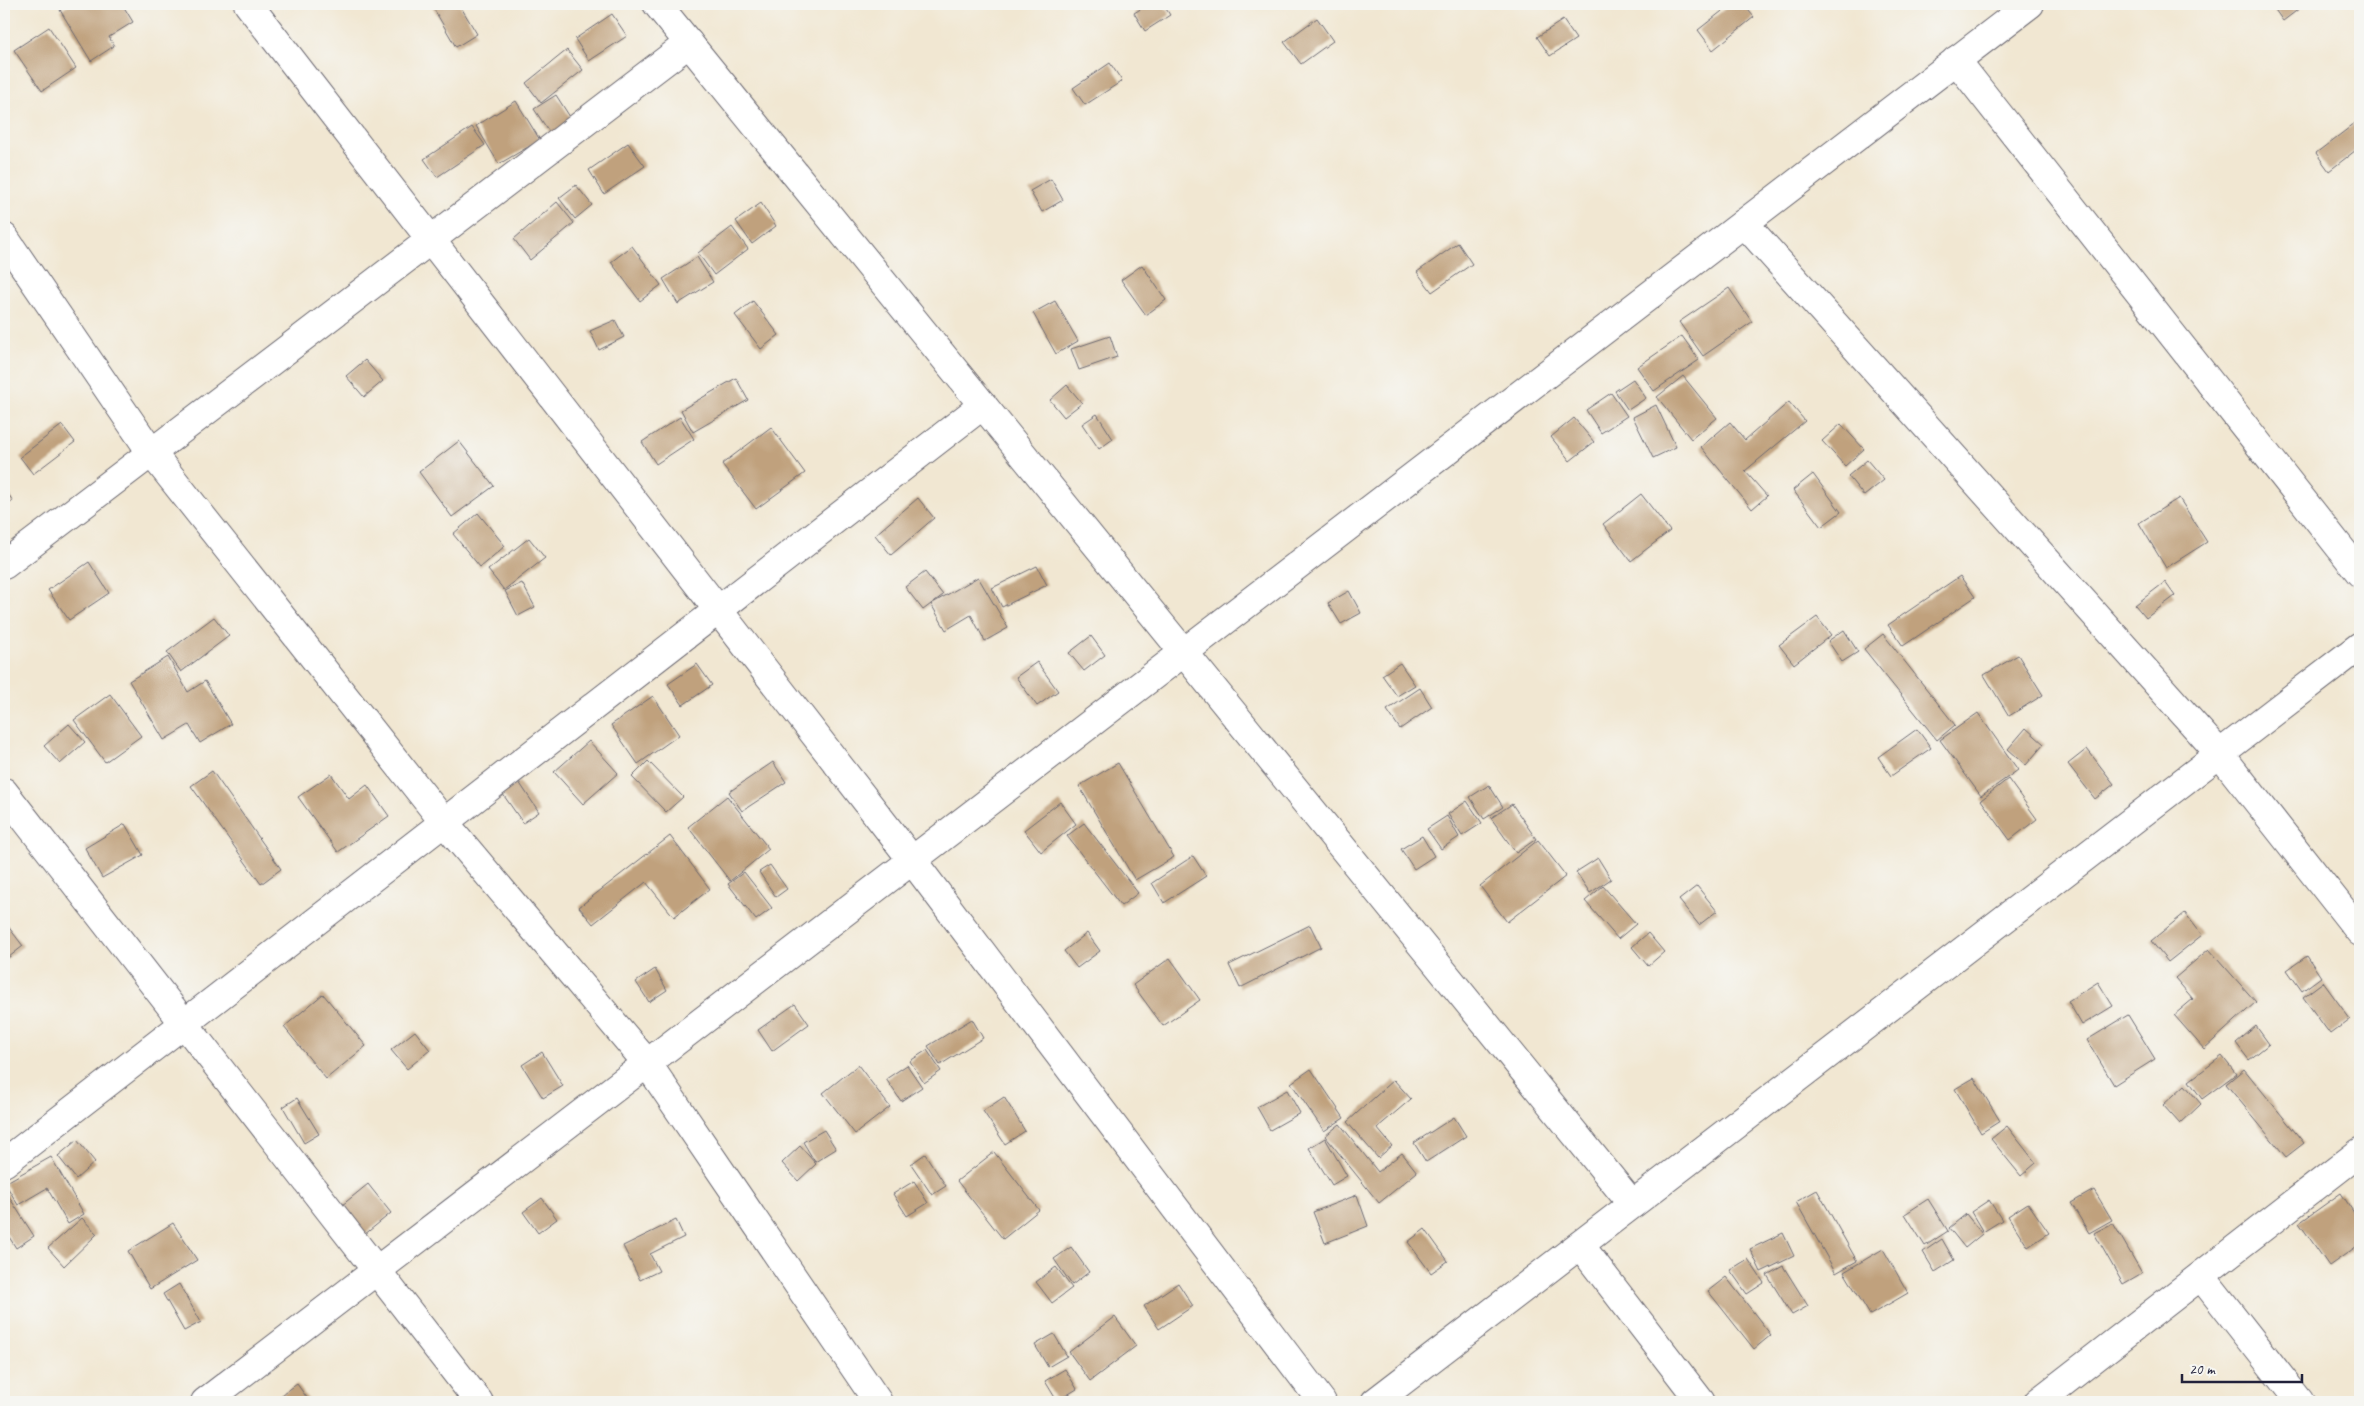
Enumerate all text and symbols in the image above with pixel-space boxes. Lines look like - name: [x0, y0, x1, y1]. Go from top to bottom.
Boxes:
- scale bar: [2182, 1351, 2302, 1383]
- text: 20 m: [2189, 1360, 2216, 1379]

